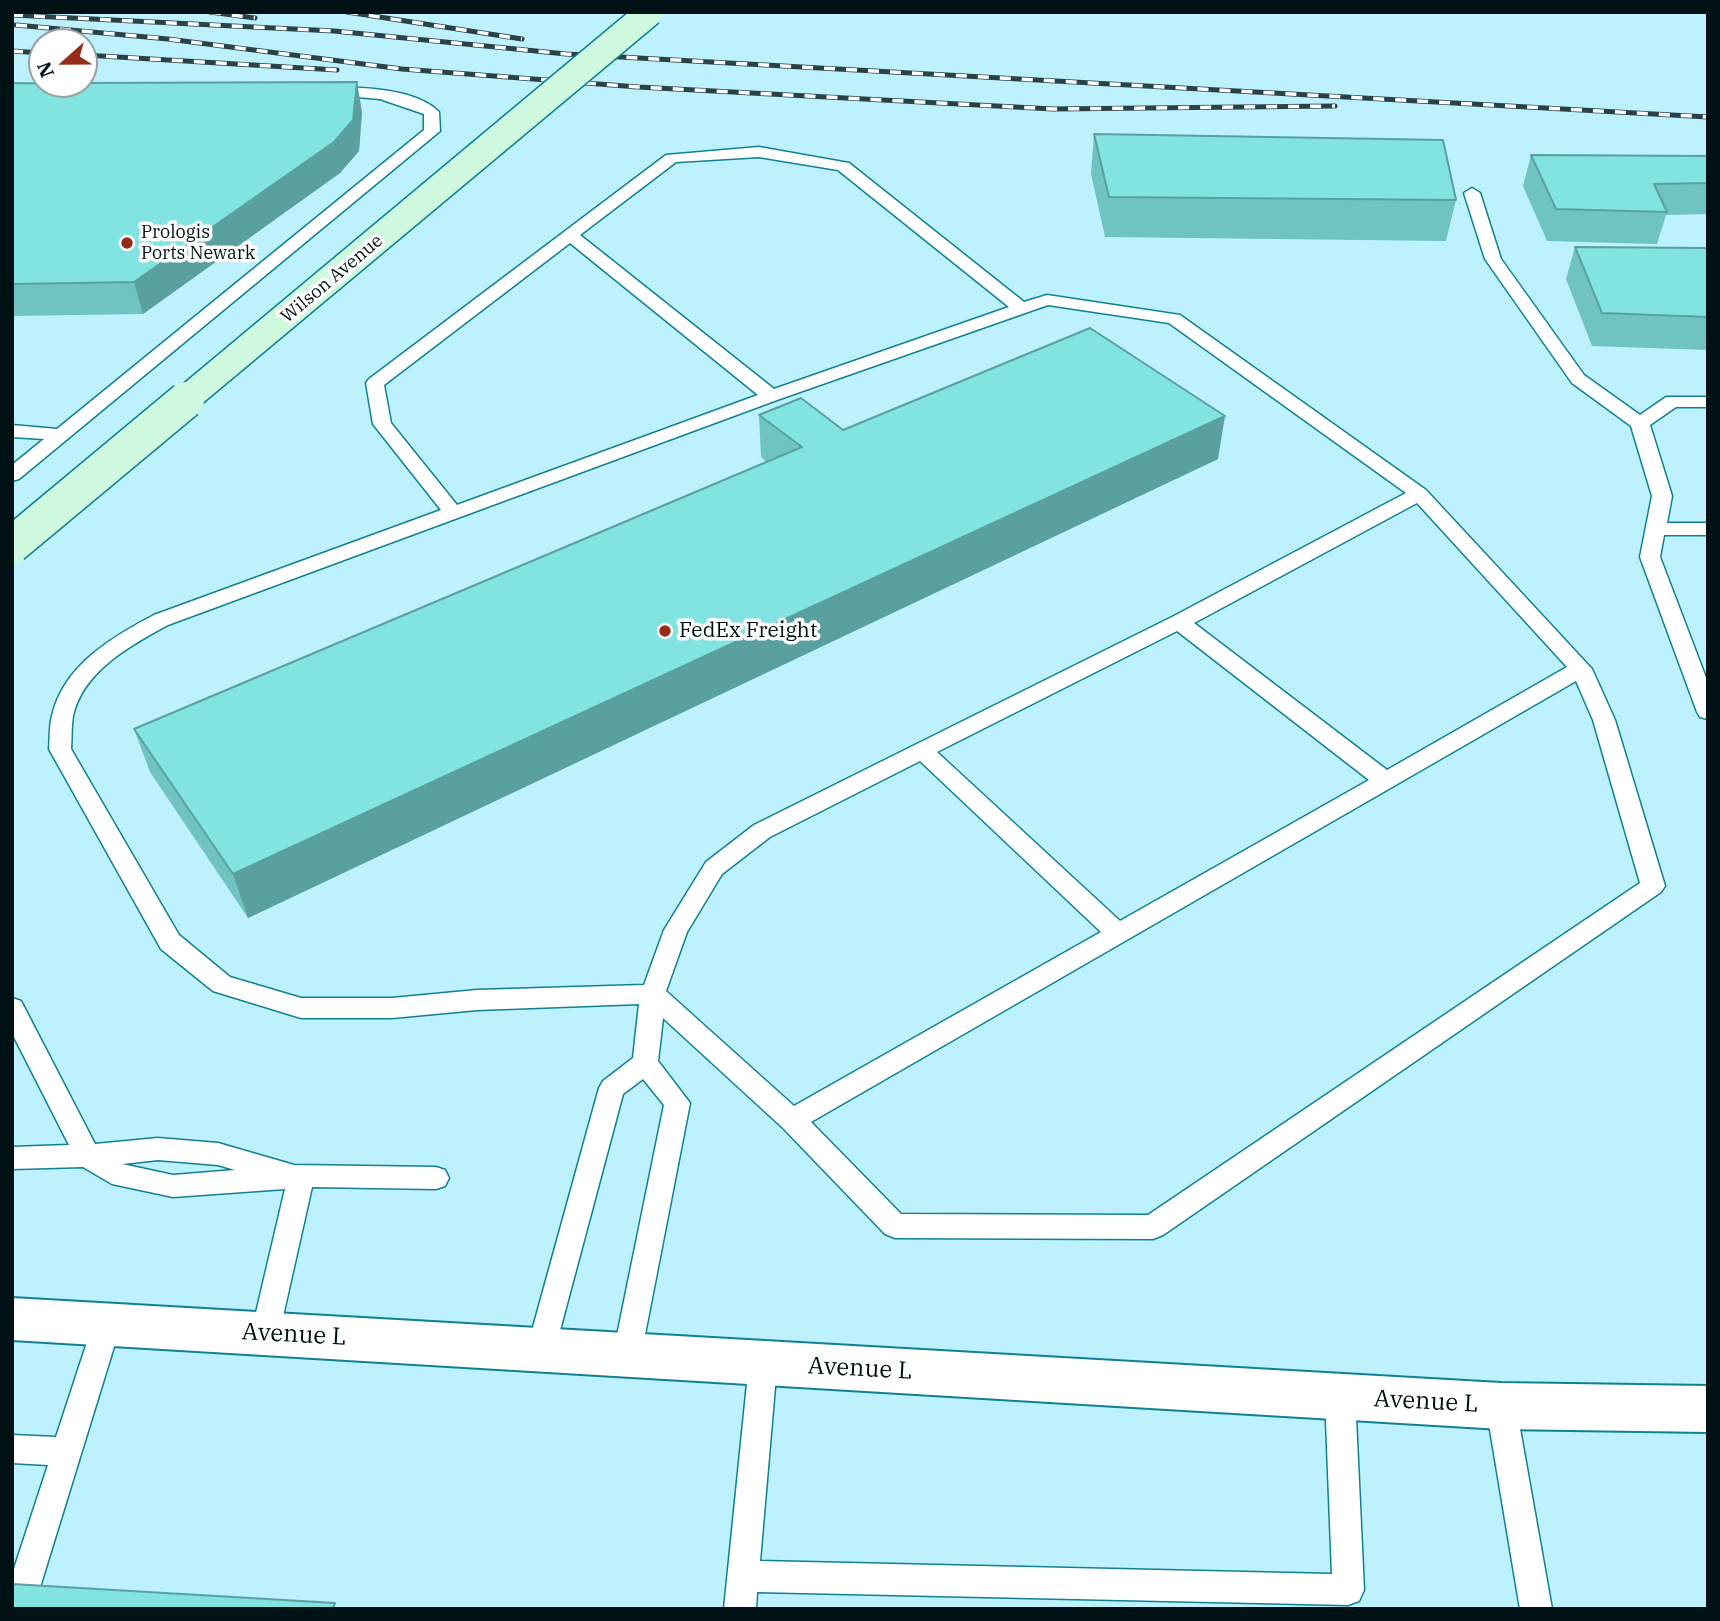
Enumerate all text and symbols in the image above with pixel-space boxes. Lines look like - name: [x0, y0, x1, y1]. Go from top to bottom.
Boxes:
- north arrow: [28, 28, 98, 98]
- text: N: [31, 58, 59, 81]
- place label: Prologis Ports Newark: [141, 222, 255, 264]
- street label: Wilson Avenue: [277, 230, 387, 328]
- marker: Prologis Ports Newark: [119, 235, 135, 251]
- place label: FedEx Freight: [679, 618, 817, 644]
- marker: FedEx Freight: [657, 623, 673, 639]
- street label: Avenue L: [241, 1318, 347, 1352]
- street label: Avenue L: [807, 1352, 913, 1386]
- street label: Avenue L: [1373, 1385, 1479, 1419]

